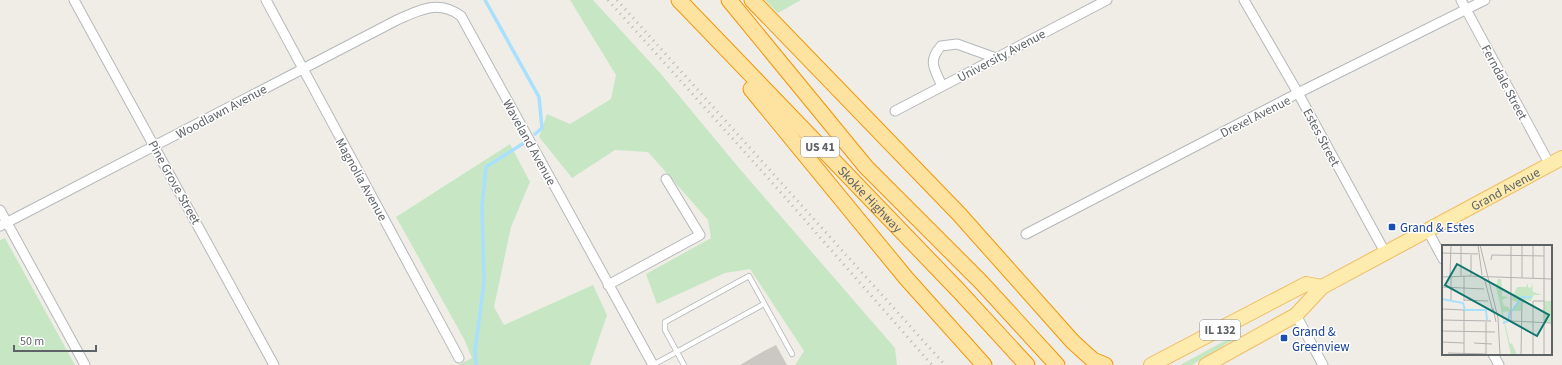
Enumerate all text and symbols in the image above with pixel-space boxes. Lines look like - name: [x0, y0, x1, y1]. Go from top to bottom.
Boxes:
- street label: University Avenue: [954, 25, 1049, 87]
- street label: Ferndale Street: [1477, 42, 1532, 124]
- street label: Woodlawn Avenue: [173, 80, 270, 143]
- street label: Drexel Avenue: [1217, 91, 1294, 142]
- street label: Waveland Avenue: [498, 96, 560, 189]
- street label: Estes Street: [1298, 105, 1344, 170]
- street label: Magnolia Avenue: [331, 135, 391, 224]
- street label: Pine Grove Street: [144, 137, 205, 228]
- road number: US 41: [801, 137, 839, 157]
- street label: Skokie Highway: [833, 162, 906, 237]
- street label: Grand Avenue: [1468, 164, 1543, 215]
- place label: Grand & Estes: [1400, 219, 1475, 237]
- marker: Grand & Estes: [1387, 222, 1397, 232]
- inset map: [1442, 245, 1552, 355]
- road number: IL 132: [1200, 320, 1240, 340]
- place label: Grand & Greenview: [1292, 323, 1350, 356]
- scale bar: [14, 327, 96, 353]
- text: 50 m: [20, 333, 44, 350]
- marker: Grand & Greenview: [1279, 333, 1289, 343]

